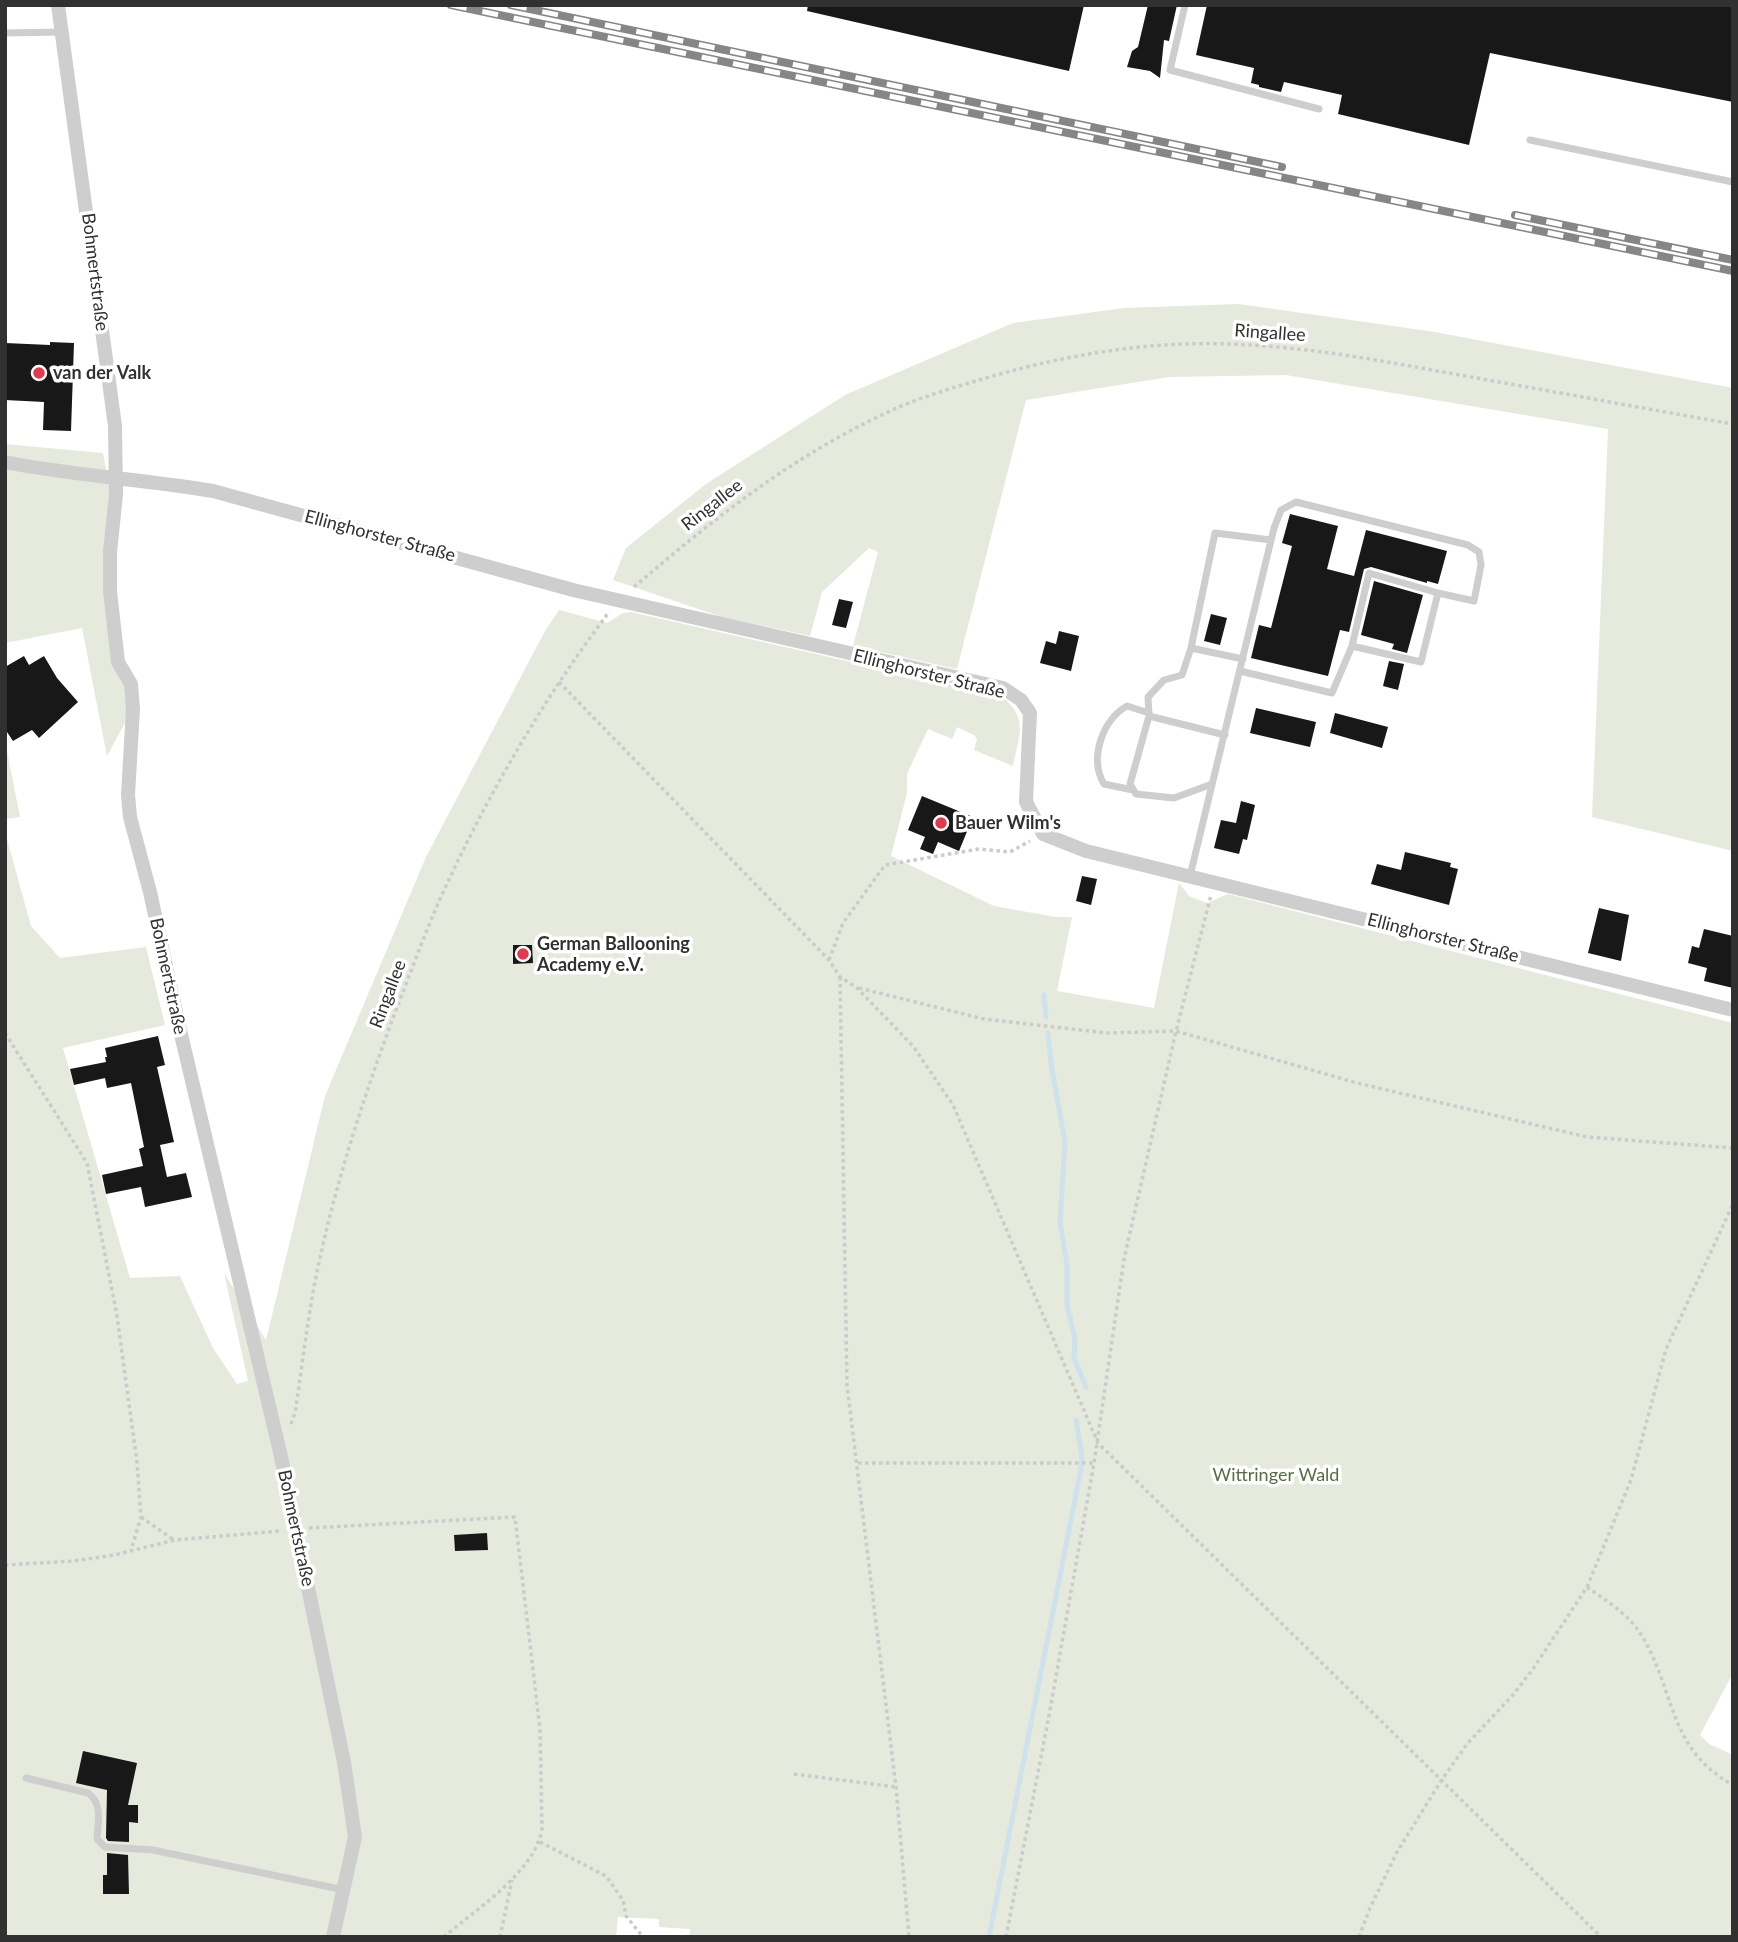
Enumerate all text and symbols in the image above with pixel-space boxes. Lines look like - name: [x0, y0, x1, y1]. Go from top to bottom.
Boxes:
- street label: Bohmertstraße: [77, 212, 113, 332]
- street label: Ringallee: [1234, 320, 1306, 346]
- place label: van der Valk: [53, 362, 151, 384]
- marker: van der Valk: [31, 365, 47, 381]
- street label: Ringallee: [677, 475, 747, 535]
- street label: Ellinghorster Straße: [302, 505, 458, 567]
- street label: Ellinghorster Straße: [851, 645, 1007, 703]
- place label: Bauer Wilm's: [955, 812, 1061, 834]
- marker: Bauer Wilm's: [933, 815, 949, 831]
- street label: Ellinghorster Straße: [1365, 909, 1521, 967]
- street label: Bohmertstraße: [145, 916, 191, 1036]
- place label: German Ballooning Academy e.V.: [537, 933, 690, 976]
- marker: German Ballooning Academy e.V.: [515, 946, 531, 962]
- street label: Ringallee: [365, 957, 411, 1031]
- park label: Wittringer Wald: [1213, 1464, 1339, 1486]
- street label: Bohmertstraße: [273, 1468, 319, 1588]

